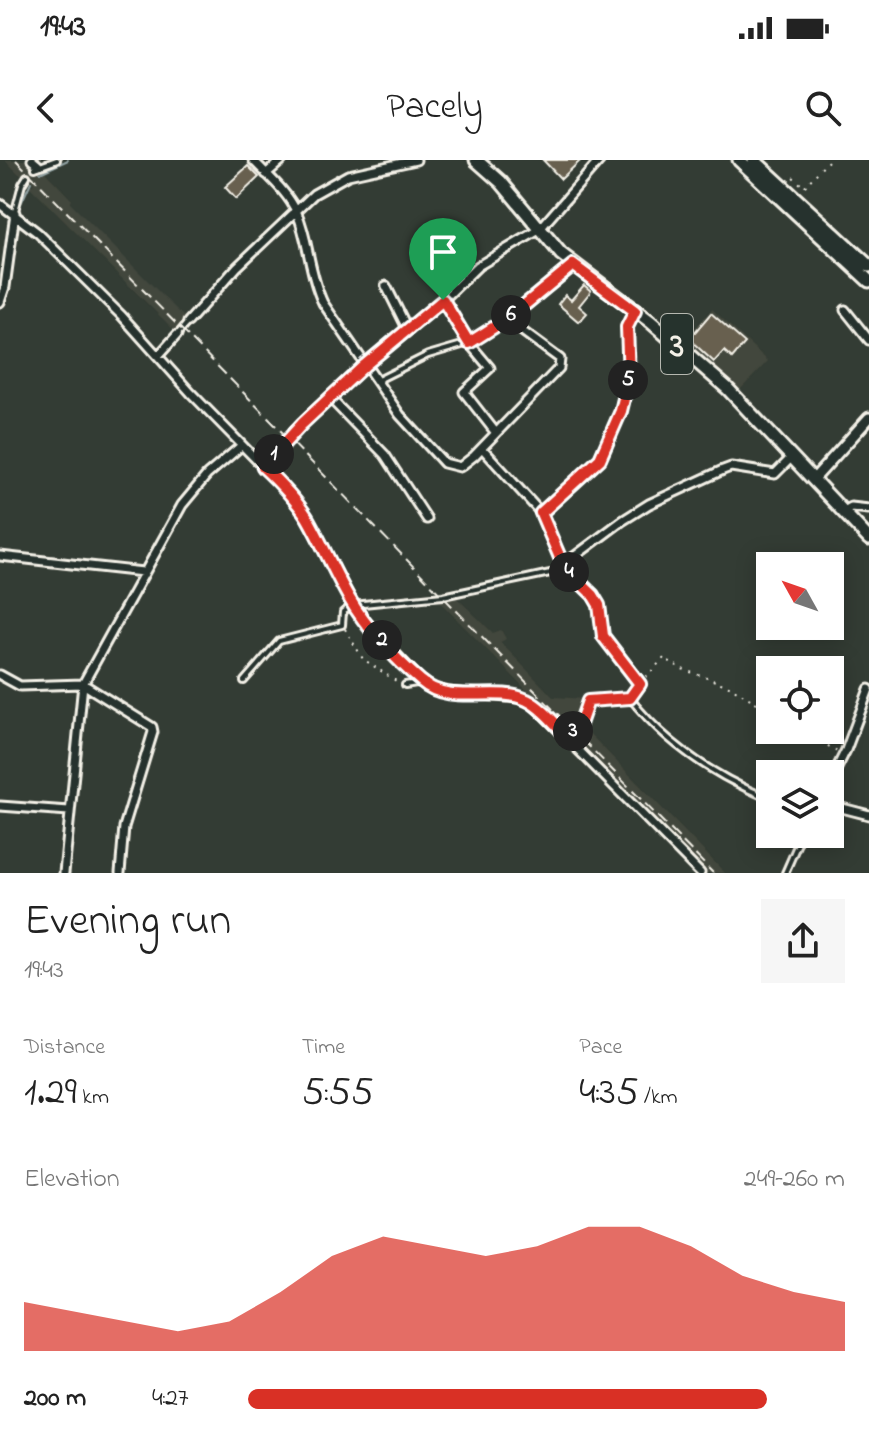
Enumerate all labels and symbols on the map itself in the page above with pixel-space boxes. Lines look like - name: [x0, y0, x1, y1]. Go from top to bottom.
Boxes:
- pin: [409, 218, 477, 300]
- pin: 6: [491, 295, 531, 335]
- road number: 3: [661, 314, 693, 374]
- pin: 5: [608, 360, 648, 400]
- pin: 1: [254, 434, 294, 474]
- pin: 4: [549, 552, 589, 592]
- north arrow: [756, 552, 844, 640]
- pin: 2: [362, 620, 402, 660]
- pin: 3: [553, 711, 593, 751]

